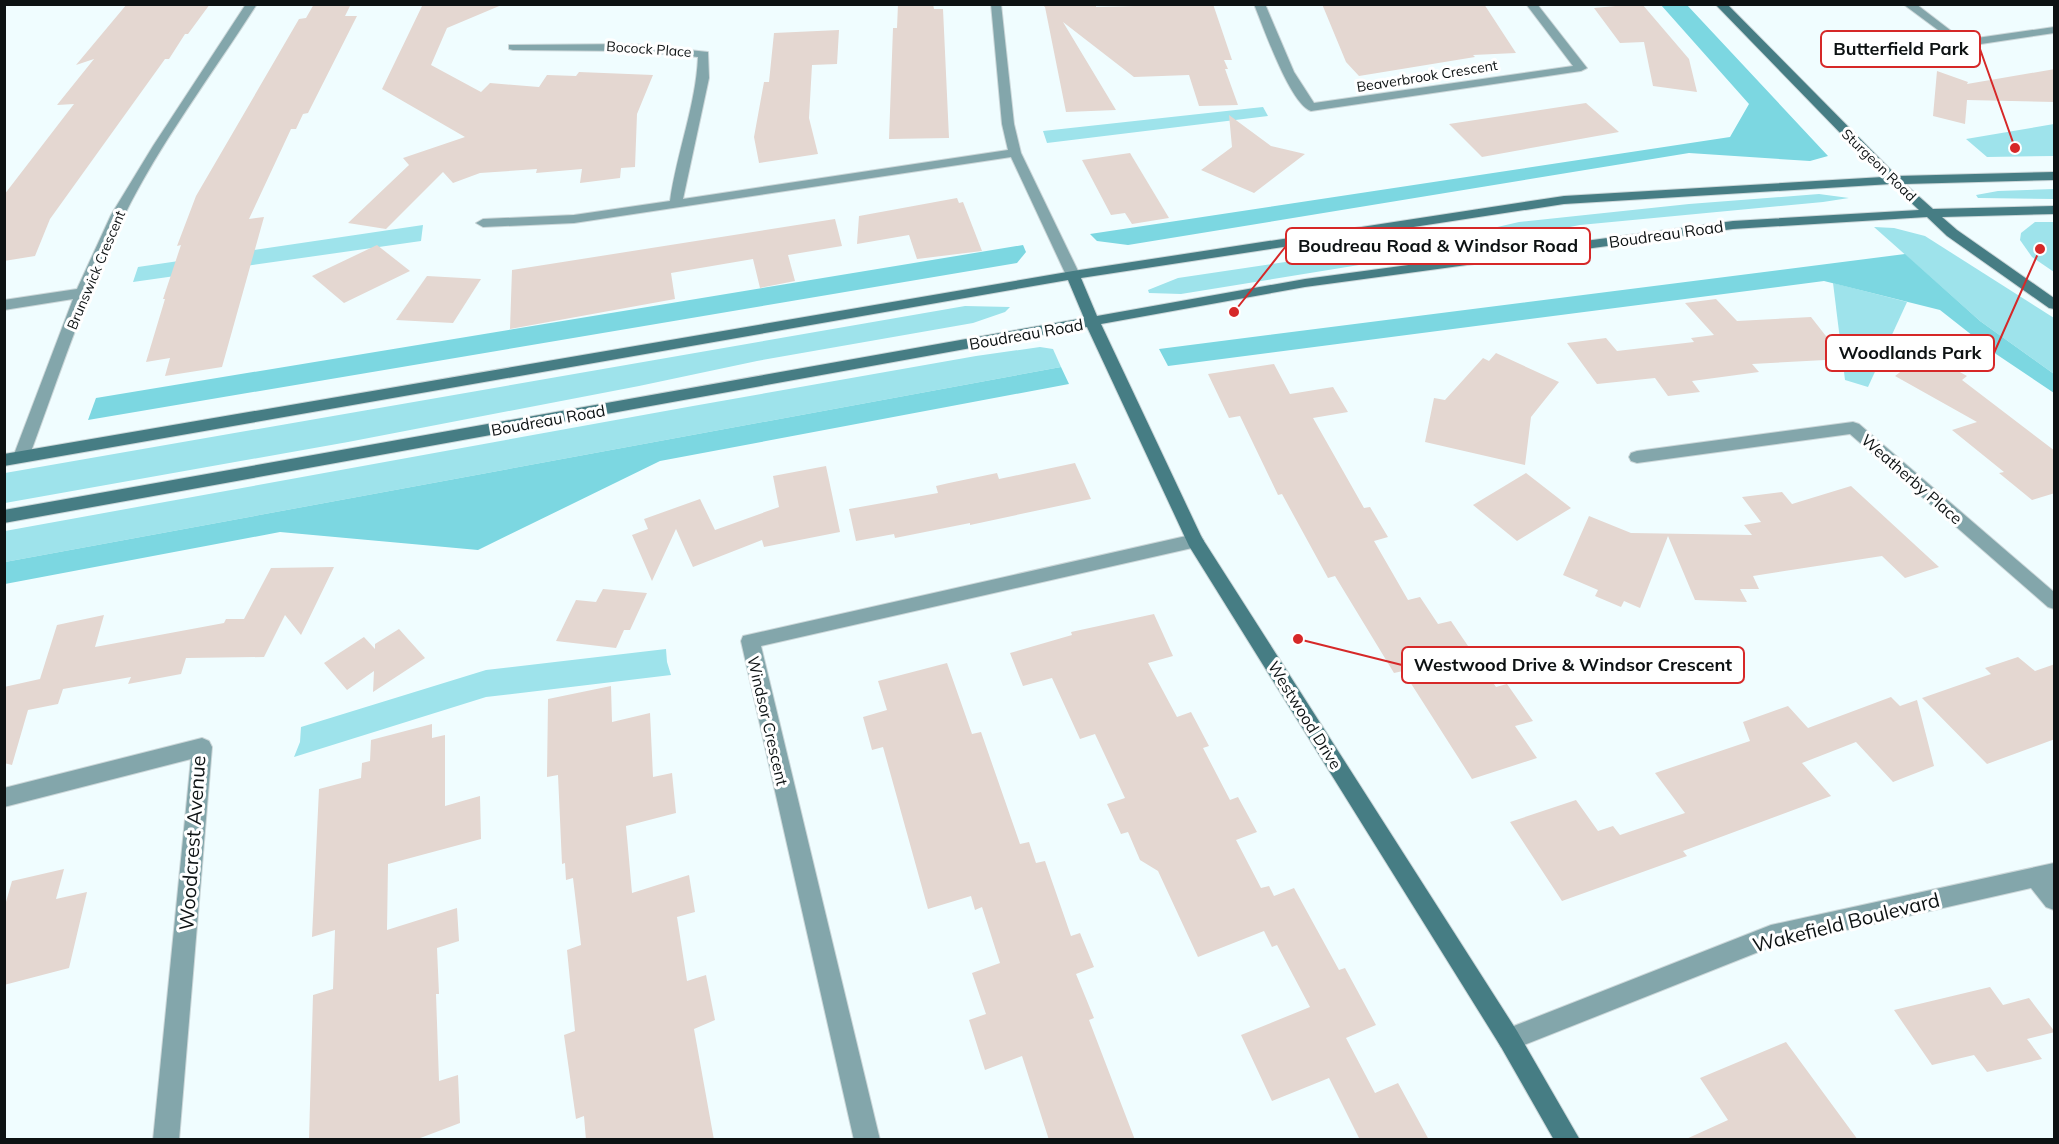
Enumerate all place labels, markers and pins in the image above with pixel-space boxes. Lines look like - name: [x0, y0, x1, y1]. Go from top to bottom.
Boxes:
- callout: Butterfield Park: [1821, 31, 1980, 67]
- callout: Boudreau Road & Windsor Road: [1286, 228, 1590, 264]
- callout: Woodlands Park: [1826, 335, 1994, 371]
- callout: Westwood Drive & Windsor Crescent: [1402, 647, 1744, 683]

